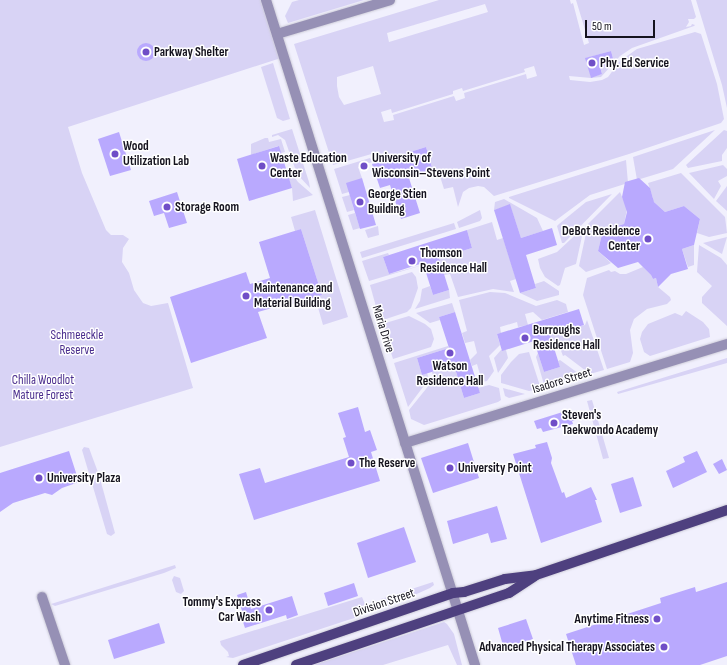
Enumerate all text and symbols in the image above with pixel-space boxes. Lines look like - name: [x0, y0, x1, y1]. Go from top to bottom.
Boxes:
- scale bar: [587, 12, 657, 38]
- text: 50 m: [592, 19, 612, 34]
- place label: Parkway Shelter: [154, 44, 229, 60]
- marker: Parkway Shelter: [141, 47, 151, 57]
- place label: Phy. Ed Service: [600, 55, 669, 71]
- marker: Phy. Ed Service: [587, 58, 597, 68]
- place label: Wood Utilization Lab: [123, 139, 189, 170]
- marker: Wood Utilization Lab: [110, 149, 120, 159]
- place label: Waste Education Center: [270, 151, 347, 182]
- place label: University of Wisconsin–Stevens Point: [372, 151, 490, 182]
- marker: Waste Education Center: [257, 161, 267, 171]
- marker: University of Wisconsin–Stevens Point: [359, 161, 369, 171]
- place label: George Stien Building: [368, 187, 427, 218]
- marker: George Stien Building: [355, 197, 365, 207]
- place label: Storage Room: [175, 199, 239, 215]
- marker: Storage Room: [162, 202, 172, 212]
- place label: DeBot Residence Center: [562, 224, 640, 255]
- marker: DeBot Residence Center: [643, 234, 653, 244]
- place label: Thomson Residence Hall: [420, 246, 487, 277]
- marker: Thomson Residence Hall: [407, 256, 417, 266]
- place label: Maintenance and Material Building: [254, 281, 332, 312]
- marker: Maintenance and Material Building: [241, 291, 251, 301]
- street label: Maria Drive: [368, 303, 398, 355]
- place label: Burroughs Residence Hall: [533, 323, 600, 354]
- park label: Schmeeckle Reserve: [51, 328, 103, 359]
- marker: Burroughs Residence Hall: [520, 333, 530, 343]
- marker: Watson Residence Hall: [445, 348, 455, 358]
- place label: Watson Residence Hall: [417, 359, 483, 390]
- street label: Isadore Street: [530, 365, 594, 397]
- park label: Chilla Woodlot Mature Forest: [12, 373, 74, 404]
- place label: Steven's Taekwondo Academy: [562, 408, 658, 439]
- marker: Steven's Taekwondo Academy: [549, 418, 559, 428]
- place label: The Reserve: [359, 455, 415, 471]
- marker: The Reserve: [346, 458, 356, 468]
- place label: University Point: [458, 460, 532, 476]
- marker: University Point: [445, 463, 455, 473]
- place label: University Plaza: [47, 470, 121, 486]
- marker: University Plaza: [34, 473, 44, 483]
- street label: Division Street: [351, 585, 417, 621]
- place label: Tommy's Express Car Wash: [183, 595, 261, 626]
- marker: Tommy's Express Car Wash: [264, 605, 274, 615]
- place label: Anytime Fitness: [575, 611, 649, 627]
- marker: Anytime Fitness: [652, 614, 662, 624]
- place label: Advanced Physical Therapy Associates: [479, 639, 655, 655]
- marker: Advanced Physical Therapy Associates: [658, 641, 670, 653]

